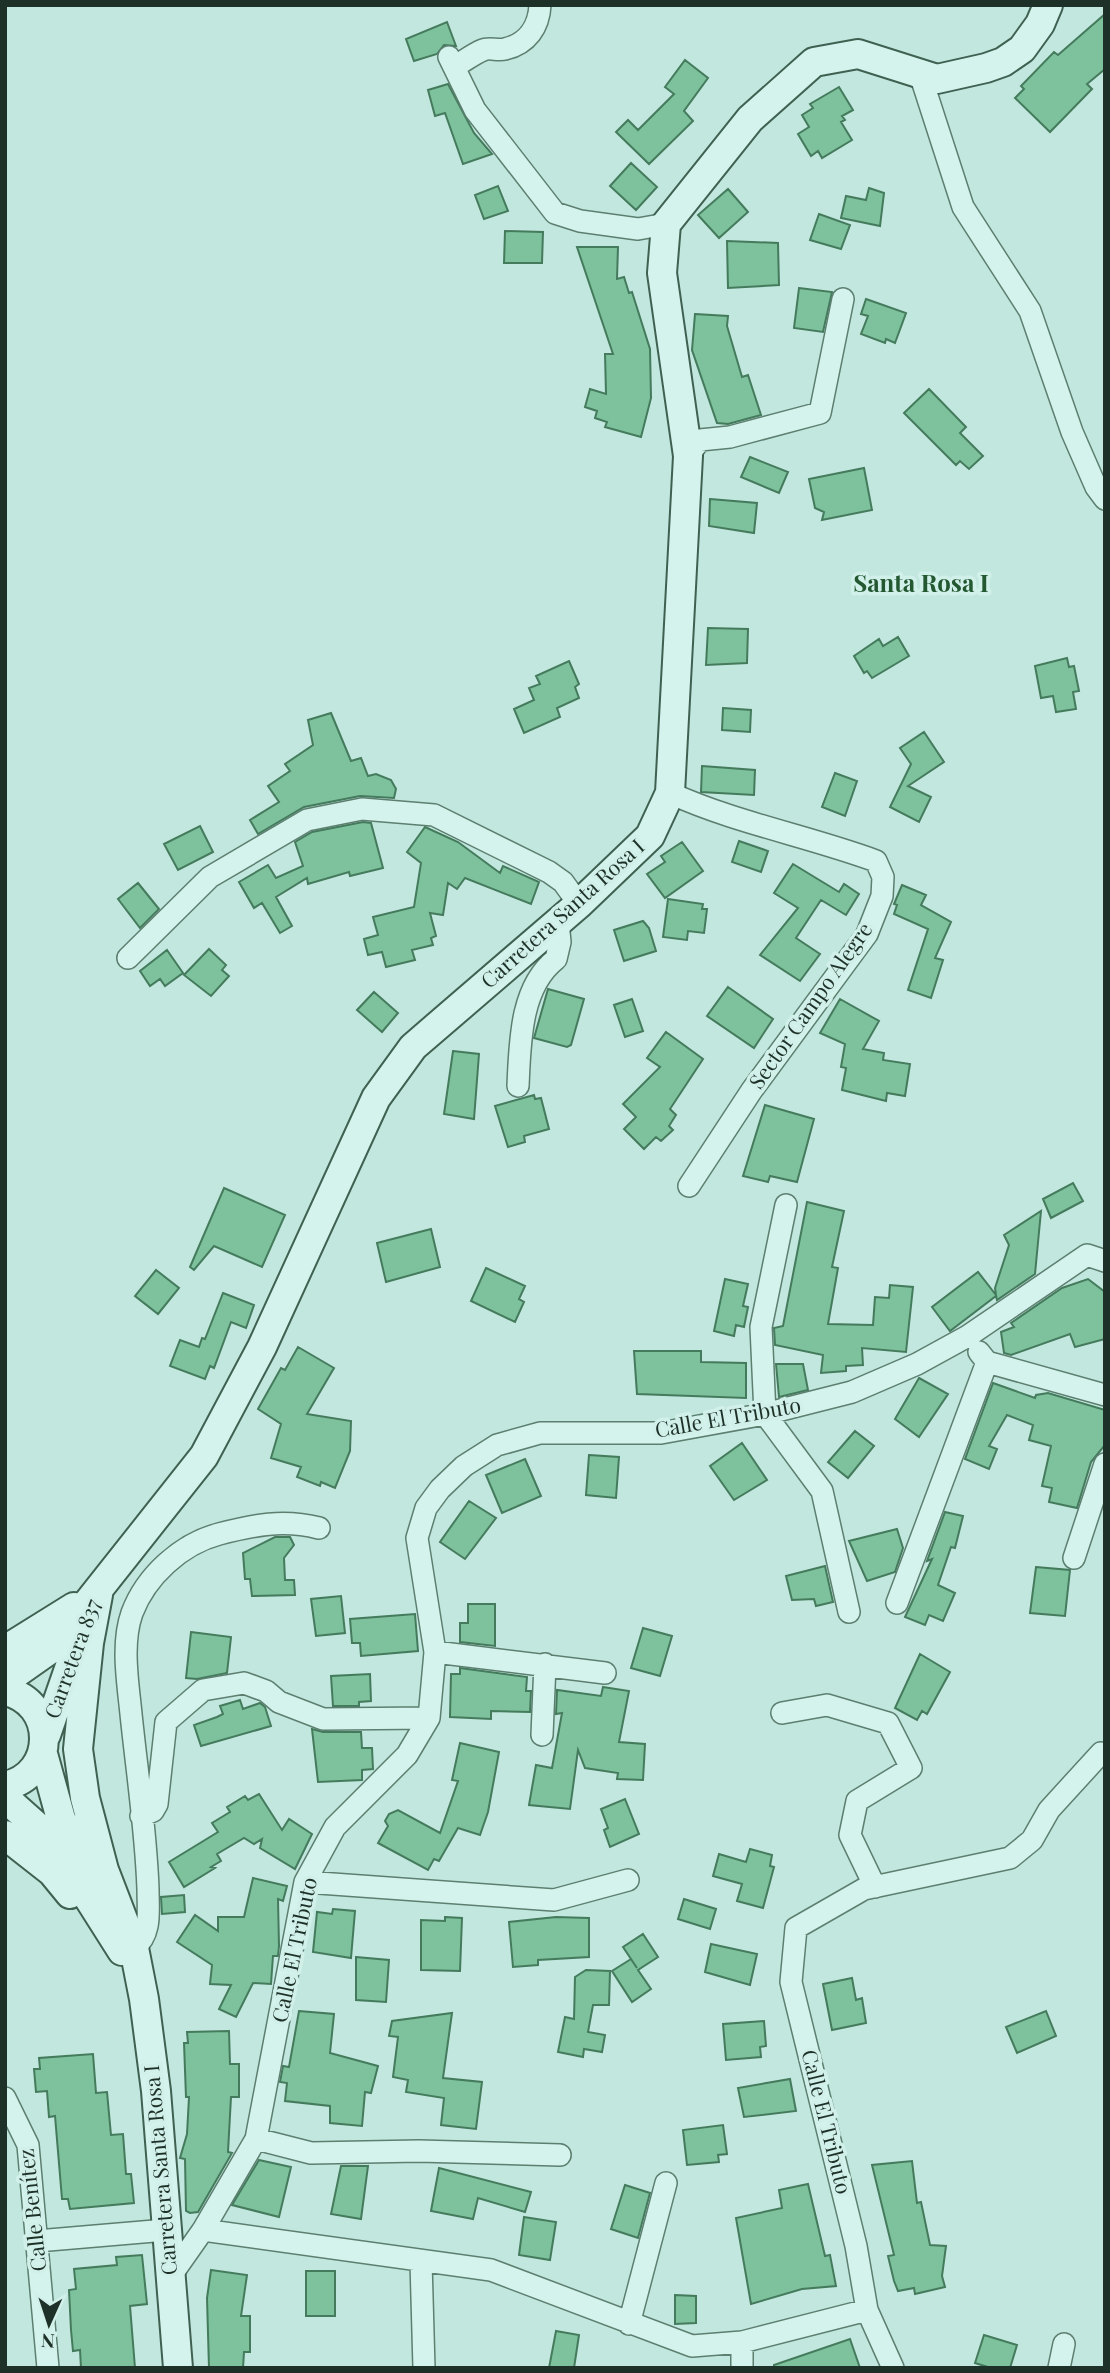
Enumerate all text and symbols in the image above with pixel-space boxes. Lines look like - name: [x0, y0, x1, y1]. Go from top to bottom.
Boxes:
- district label: Santa Rosa I: [853, 566, 989, 598]
- street label: Carretera Santa Rosa I: [474, 832, 649, 993]
- street label: Sector Campo Alegre: [741, 916, 877, 1094]
- street label: Calle El Tributo: [653, 1389, 803, 1443]
- street label: Carretera 837: [37, 1594, 106, 1722]
- street label: Calle El Tributo: [264, 1874, 322, 2025]
- street label: Calle El Tributo: [797, 2047, 859, 2197]
- street label: Carretera Santa Rosa I: [136, 2064, 182, 2276]
- street label: Calle Benítez: [11, 2148, 51, 2273]
- north arrow: [14, 2289, 84, 2359]
- text: N: [40, 2329, 56, 2355]

